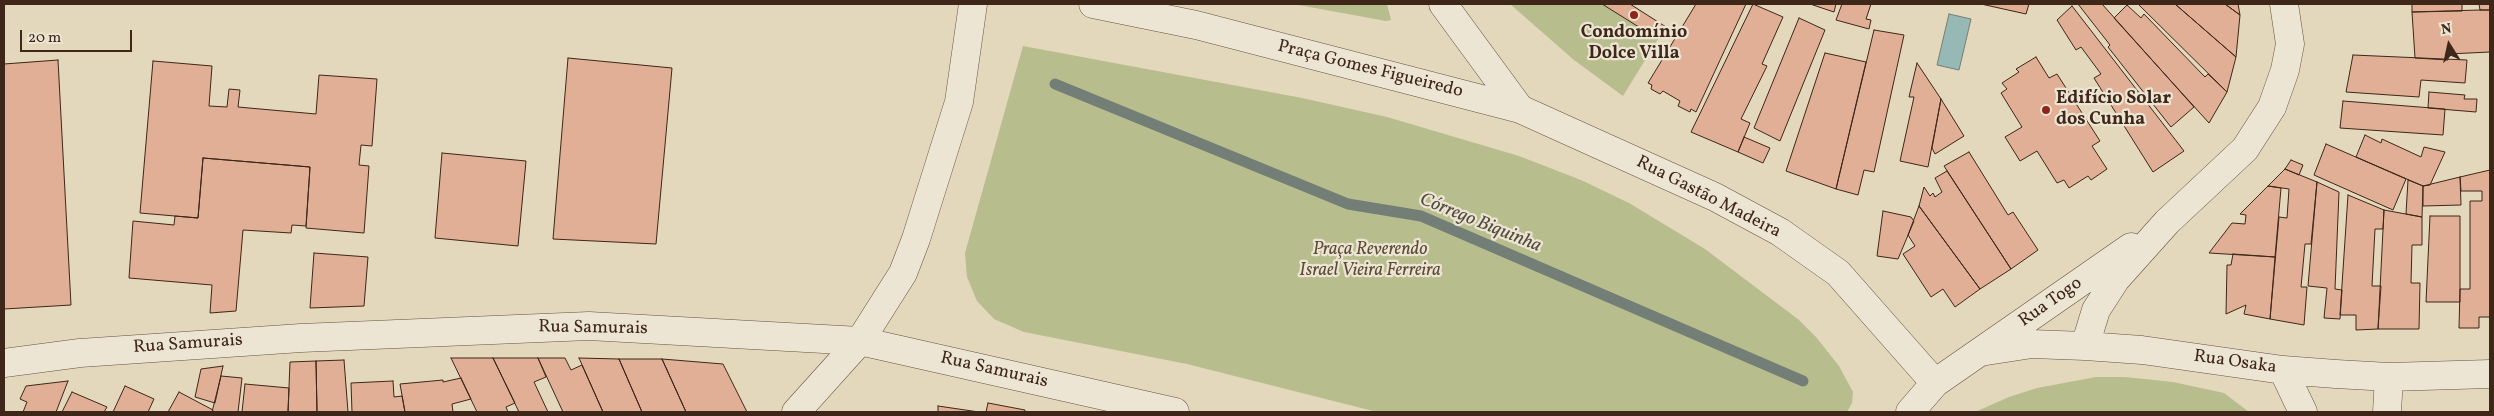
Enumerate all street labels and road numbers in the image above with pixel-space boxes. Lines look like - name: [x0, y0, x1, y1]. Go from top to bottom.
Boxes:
- street label: Praça Gomes Figueiredo: [1275, 37, 1465, 103]
- street label: Rua Gastão Madeira: [1632, 152, 1784, 244]
- street label: Rua Togo: [2015, 273, 2087, 333]
- street label: Rua Samurais: [538, 317, 648, 341]
- street label: Rua Samurais: [133, 330, 243, 360]
- street label: Rua Osaka: [2192, 346, 2278, 380]
- street label: Rua Samurais: [938, 348, 1050, 394]

